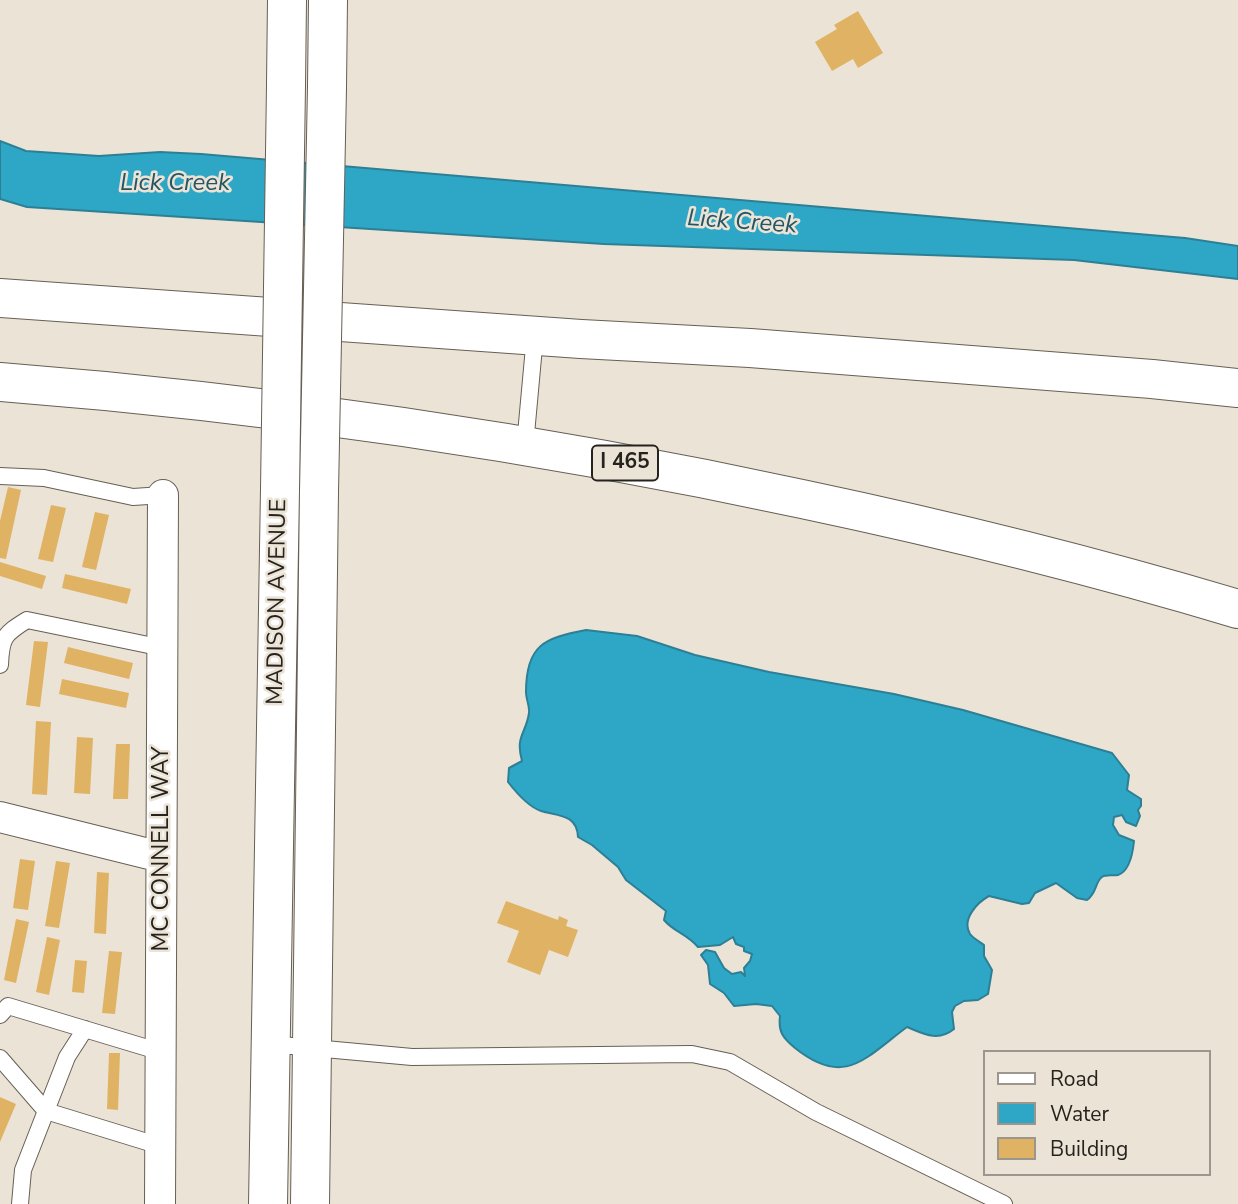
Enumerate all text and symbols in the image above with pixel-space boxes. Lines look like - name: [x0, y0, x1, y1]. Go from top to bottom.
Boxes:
- water label: Lick Creek: [120, 170, 230, 198]
- water label: Lick Creek: [686, 205, 798, 241]
- road number: I 465: [592, 446, 658, 480]
- street label: MADISON AVENUE: [262, 499, 294, 705]
- street label: MC CONNELL WAY: [148, 746, 176, 952]
- legend: [982, 1050, 1210, 1176]
- text: Road: [1050, 1065, 1099, 1093]
- text: Water: [1050, 1100, 1109, 1128]
- text: Building: [1050, 1135, 1128, 1163]

